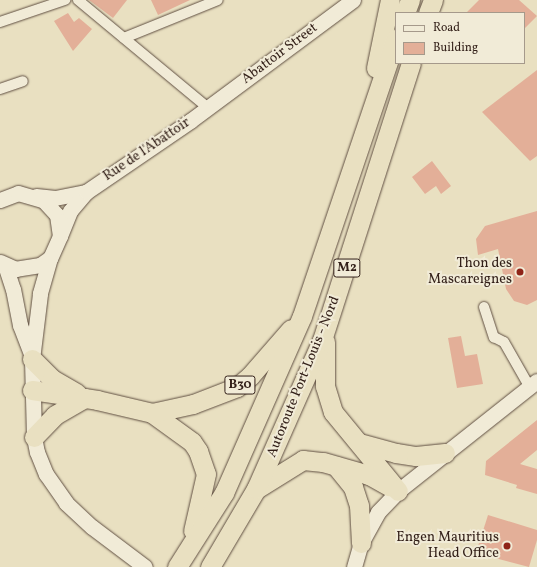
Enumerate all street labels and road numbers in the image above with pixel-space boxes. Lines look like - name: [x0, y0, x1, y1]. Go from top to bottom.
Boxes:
- street label: Abattoir Street: [239, 20, 321, 88]
- street label: Rue de l'Abattoir: [100, 115, 194, 185]
- road number: M2: [333, 257, 361, 279]
- street label: Autoroute Port-Louis - Nord: [264, 294, 344, 460]
- road number: B30: [224, 374, 256, 396]

